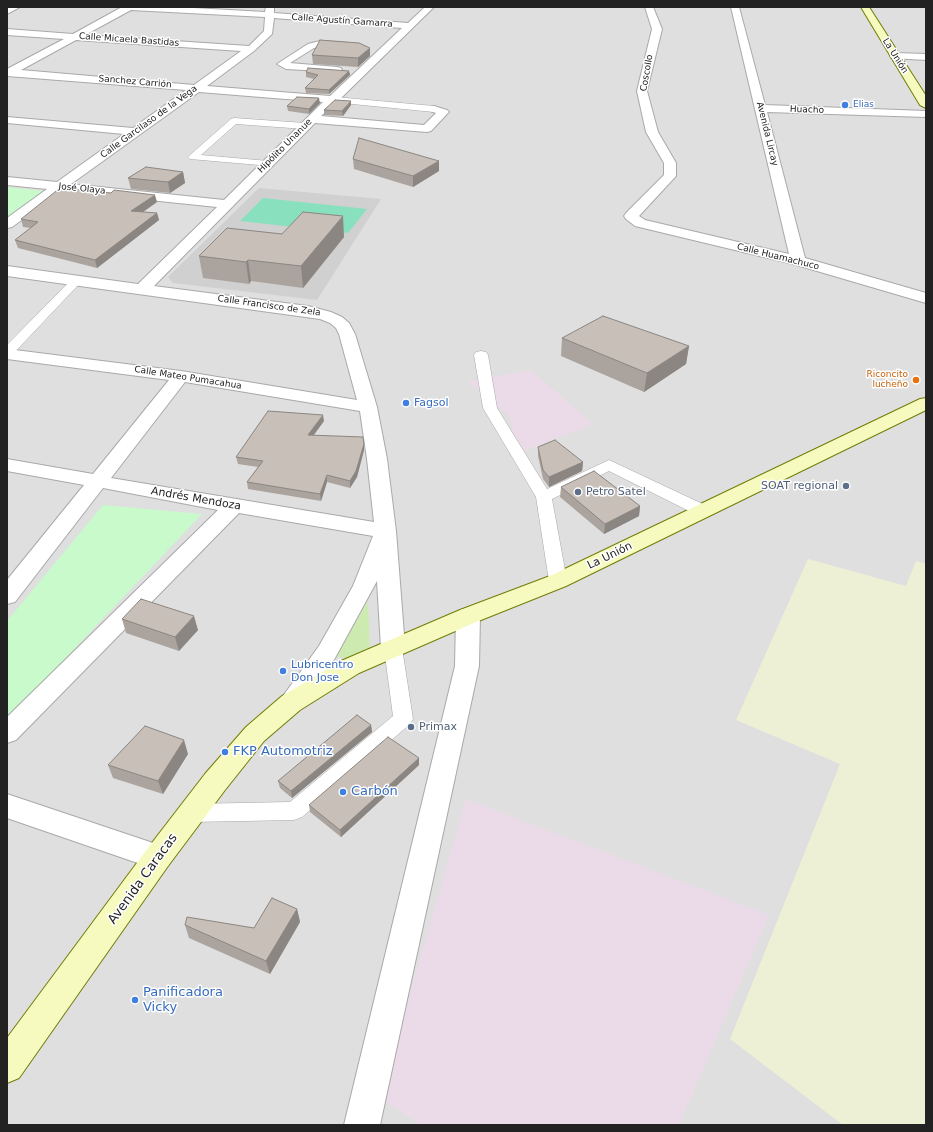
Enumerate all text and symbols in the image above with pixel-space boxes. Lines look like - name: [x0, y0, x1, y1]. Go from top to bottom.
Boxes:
- street label: Calle Agustín Gamarra: [291, 12, 393, 30]
- street label: Calle Micaela Bastidas: [78, 31, 180, 49]
- street label: La Unión: [880, 36, 910, 76]
- street label: Coscollo: [638, 54, 656, 92]
- street label: Sanchez Carrión: [98, 73, 172, 91]
- street label: Calle Garcilaso de la Vega: [99, 83, 199, 161]
- marker: Elias: [840, 100, 850, 110]
- place label: Elias: [853, 100, 874, 110]
- street label: Avenida Lircay: [754, 101, 780, 167]
- street label: Huacho: [790, 104, 824, 116]
- street label: Hipólito Unanue: [256, 117, 314, 175]
- street label: José Olaya: [58, 181, 106, 197]
- street label: Calle Huamachuco: [736, 242, 820, 272]
- street label: Calle Francisco de Zela: [217, 293, 321, 319]
- street label: Calle Mateo Pumacahua: [134, 364, 242, 392]
- place label: Riconcito lucheño: [867, 370, 908, 391]
- marker: Riconcito lucheño: [911, 375, 921, 385]
- place label: Fagsol: [414, 396, 449, 410]
- marker: Fagsol: [401, 398, 411, 408]
- place label: SOAT regional: [761, 479, 838, 493]
- marker: SOAT regional: [841, 481, 851, 491]
- street label: Andrés Mendoza: [150, 485, 242, 513]
- place label: Petro Satel: [586, 485, 646, 499]
- marker: Petro Satel: [573, 487, 583, 497]
- street label: La Unión: [585, 540, 635, 572]
- place label: Lubricentro Don Jose: [291, 658, 354, 684]
- marker: Lubricentro Don Jose: [278, 666, 288, 676]
- place label: Primax: [419, 720, 457, 734]
- marker: Primax: [406, 722, 416, 732]
- place label: FKP Automotriz: [233, 744, 333, 760]
- marker: FKP Automotriz: [220, 747, 230, 757]
- place label: Carbón: [351, 784, 398, 800]
- marker: Carbón: [338, 787, 348, 797]
- street label: Avenida Caracas: [105, 831, 181, 927]
- place label: Panificadora Vicky: [143, 985, 223, 1016]
- marker: Panificadora Vicky: [130, 995, 140, 1005]

